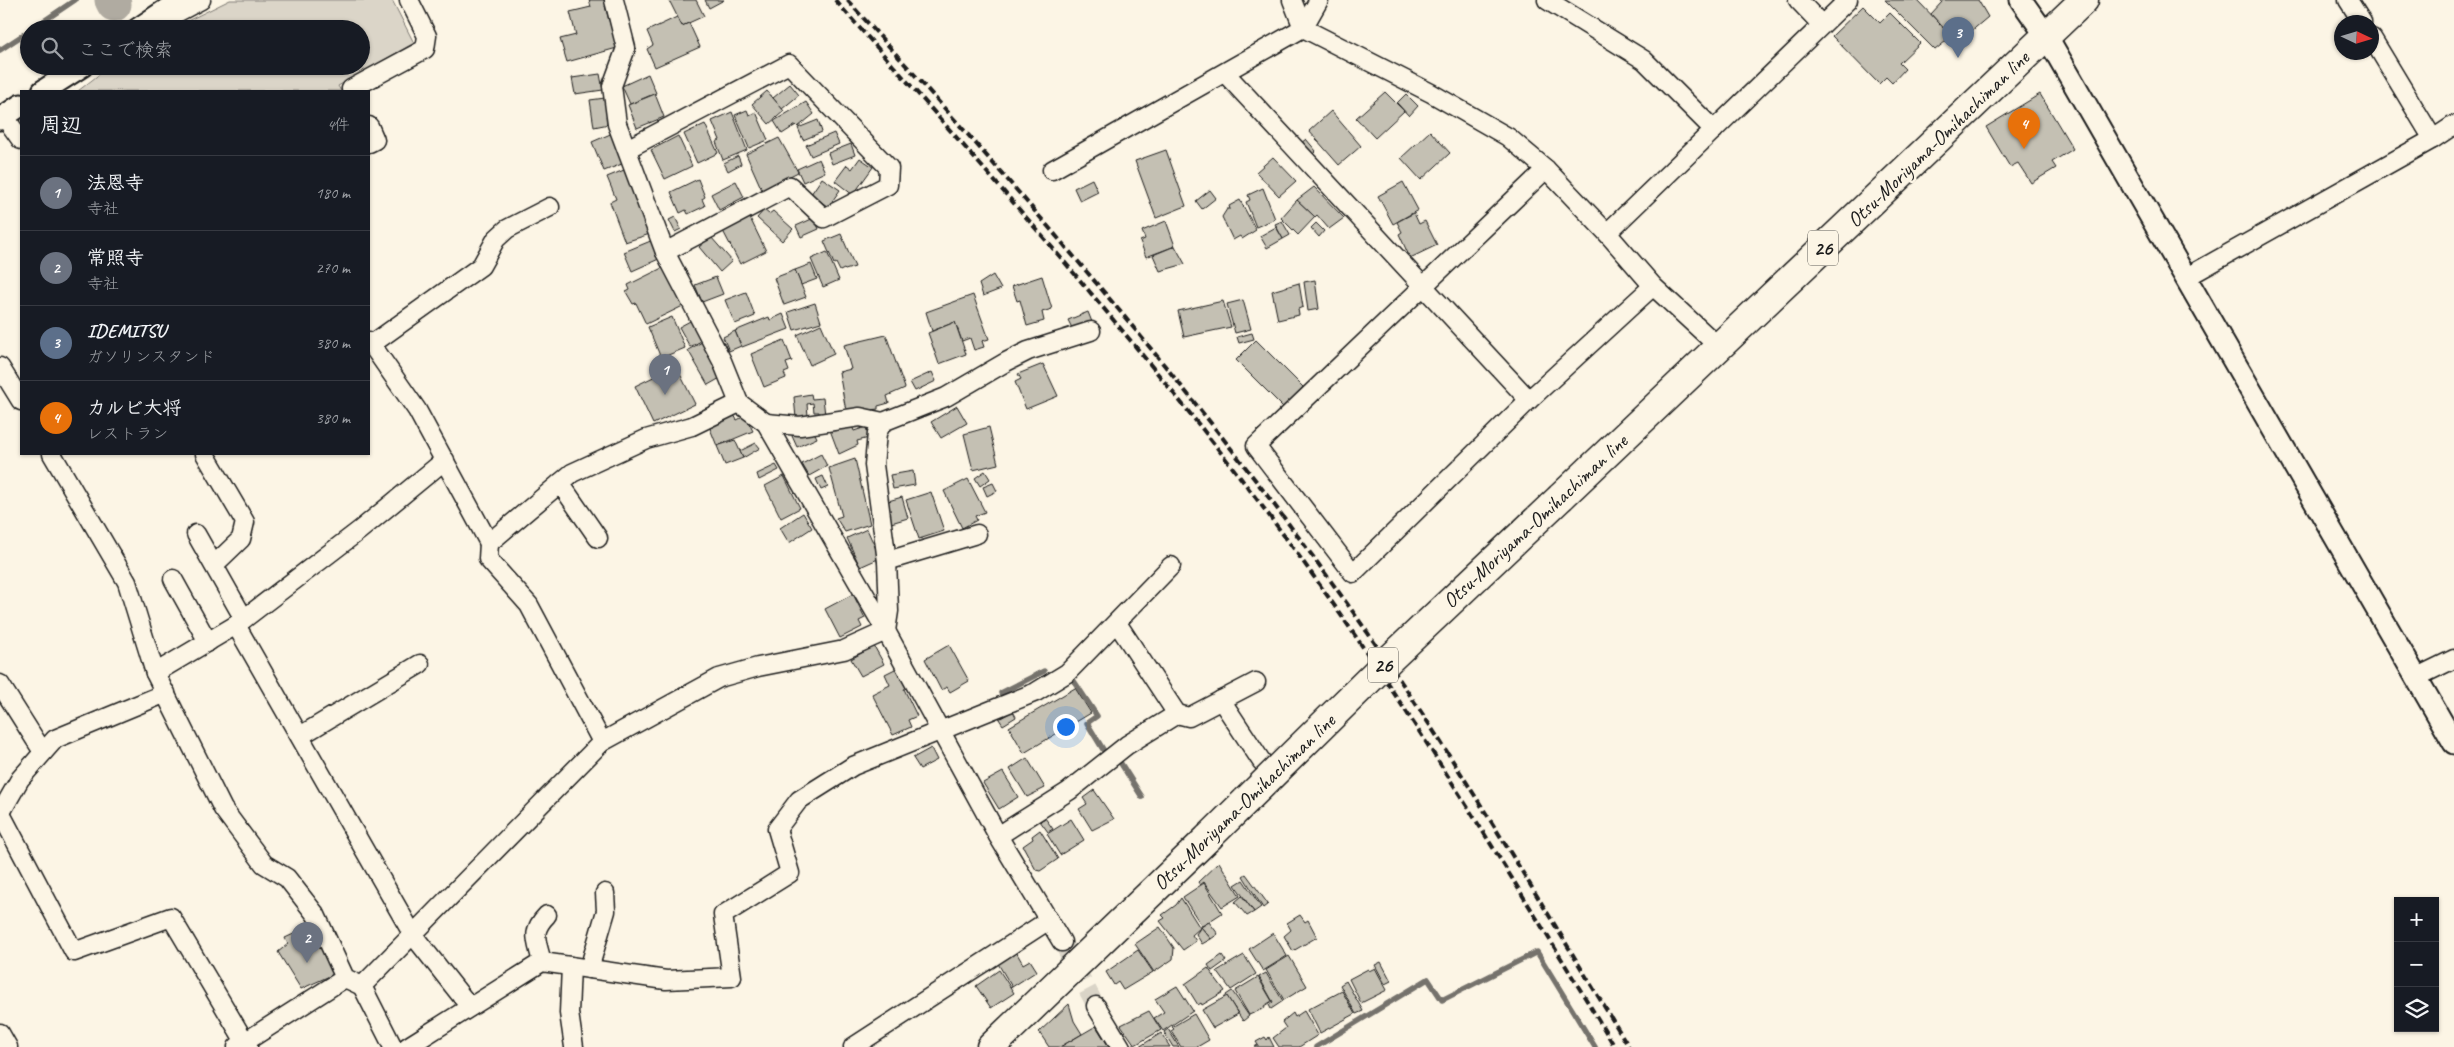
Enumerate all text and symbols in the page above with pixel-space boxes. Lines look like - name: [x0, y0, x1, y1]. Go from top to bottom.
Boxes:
- north arrow: [2334, 15, 2379, 60]
- pin: 3: [1942, 17, 1974, 58]
- search box: [20, 20, 370, 75]
- icon: search: [38, 34, 66, 62]
- text: ここで検索: [78, 38, 173, 62]
- street label: Otsu-Moriyama-Omihachiman line: [1841, 44, 2035, 233]
- pin: 4: [2008, 108, 2040, 149]
- text: 周辺: [40, 112, 82, 138]
- text: 4件: [327, 115, 350, 135]
- text: 法恩寺: [87, 171, 144, 195]
- text: 1: [52, 183, 60, 203]
- text: 180 m: [316, 183, 350, 203]
- text: 寺社: [87, 199, 119, 219]
- road number: 26: [1808, 230, 1838, 266]
- text: 常照寺: [87, 246, 144, 270]
- text: 2: [52, 258, 60, 278]
- text: 270 m: [316, 258, 350, 278]
- text: 寺社: [87, 274, 119, 294]
- text: IDEMITSU: [87, 319, 165, 343]
- text: 3: [52, 333, 60, 353]
- text: 380 m: [316, 333, 350, 353]
- text: ガソリンスタンド: [87, 347, 215, 367]
- pin: 1: [649, 354, 681, 395]
- text: カルビ大将: [87, 396, 182, 420]
- text: 4: [52, 408, 60, 428]
- text: 380 m: [316, 408, 350, 428]
- text: レストラン: [87, 424, 168, 444]
- street label: Otsu-Moriyama-Omihachiman line: [1437, 428, 1634, 614]
- road number: 26: [1368, 648, 1398, 682]
- street label: Otsu-Moriyama-Omihachiman line: [1147, 707, 1341, 896]
- your location: [1053, 714, 1079, 740]
- map controls: [2394, 897, 2439, 1032]
- button: +: [2394, 897, 2439, 942]
- pin: 2: [291, 922, 323, 963]
- button: −: [2394, 942, 2439, 987]
- button: layers: [2394, 987, 2439, 1032]

